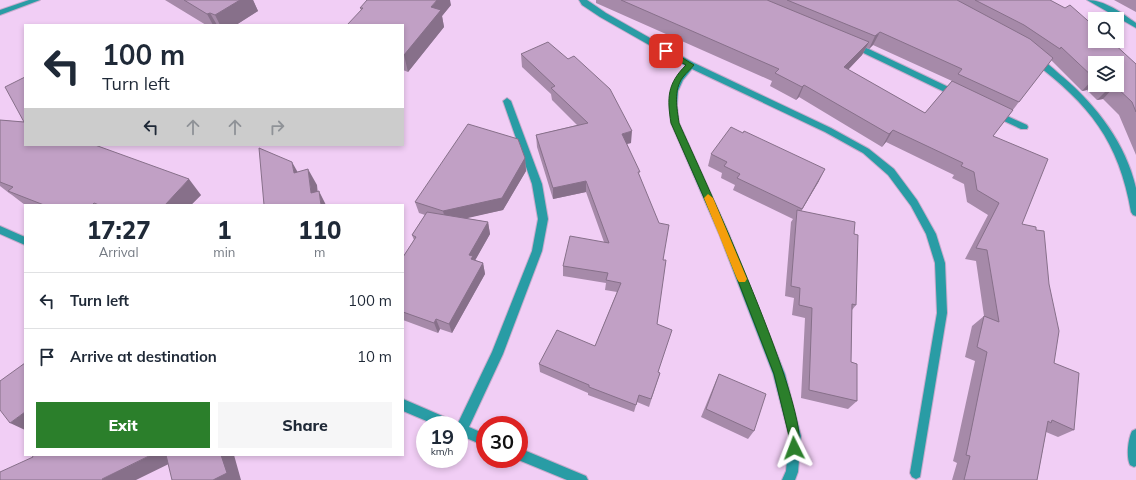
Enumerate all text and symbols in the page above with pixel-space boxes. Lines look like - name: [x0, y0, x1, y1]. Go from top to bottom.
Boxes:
- map controls: [1088, 12, 1124, 92]
- button: search: [1088, 12, 1124, 48]
- pin: [649, 34, 683, 68]
- text: 100 m: [102, 37, 185, 72]
- icon: left: [36, 40, 88, 92]
- icon: arrive: [655, 40, 677, 62]
- button: layers: [1088, 56, 1124, 92]
- text: Turn left: [102, 72, 170, 95]
- icon: left: [140, 116, 162, 138]
- icon: ahead: [182, 116, 204, 138]
- icon: ahead: [224, 116, 246, 138]
- icon: right: [266, 116, 288, 138]
- text: 17:27: [87, 215, 151, 245]
- text: 1: [217, 215, 232, 245]
- text: 110: [298, 215, 341, 245]
- text: Arrival: [99, 244, 139, 260]
- text: min: [213, 244, 235, 260]
- text: m: [314, 244, 325, 260]
- icon: left: [36, 290, 58, 312]
- text: Turn left: [70, 291, 129, 310]
- text: 100 m: [348, 291, 392, 310]
- icon: arrive: [36, 346, 58, 368]
- text: Arrive at destination: [70, 347, 217, 366]
- text: 10 m: [357, 347, 392, 366]
- button: Exit: [36, 402, 210, 448]
- button: Share: [218, 402, 392, 448]
- speed limit sign: 30: [476, 416, 528, 468]
- text: 19: [430, 424, 454, 449]
- position arrow: [773, 427, 815, 469]
- text: km/h: [431, 445, 453, 458]

